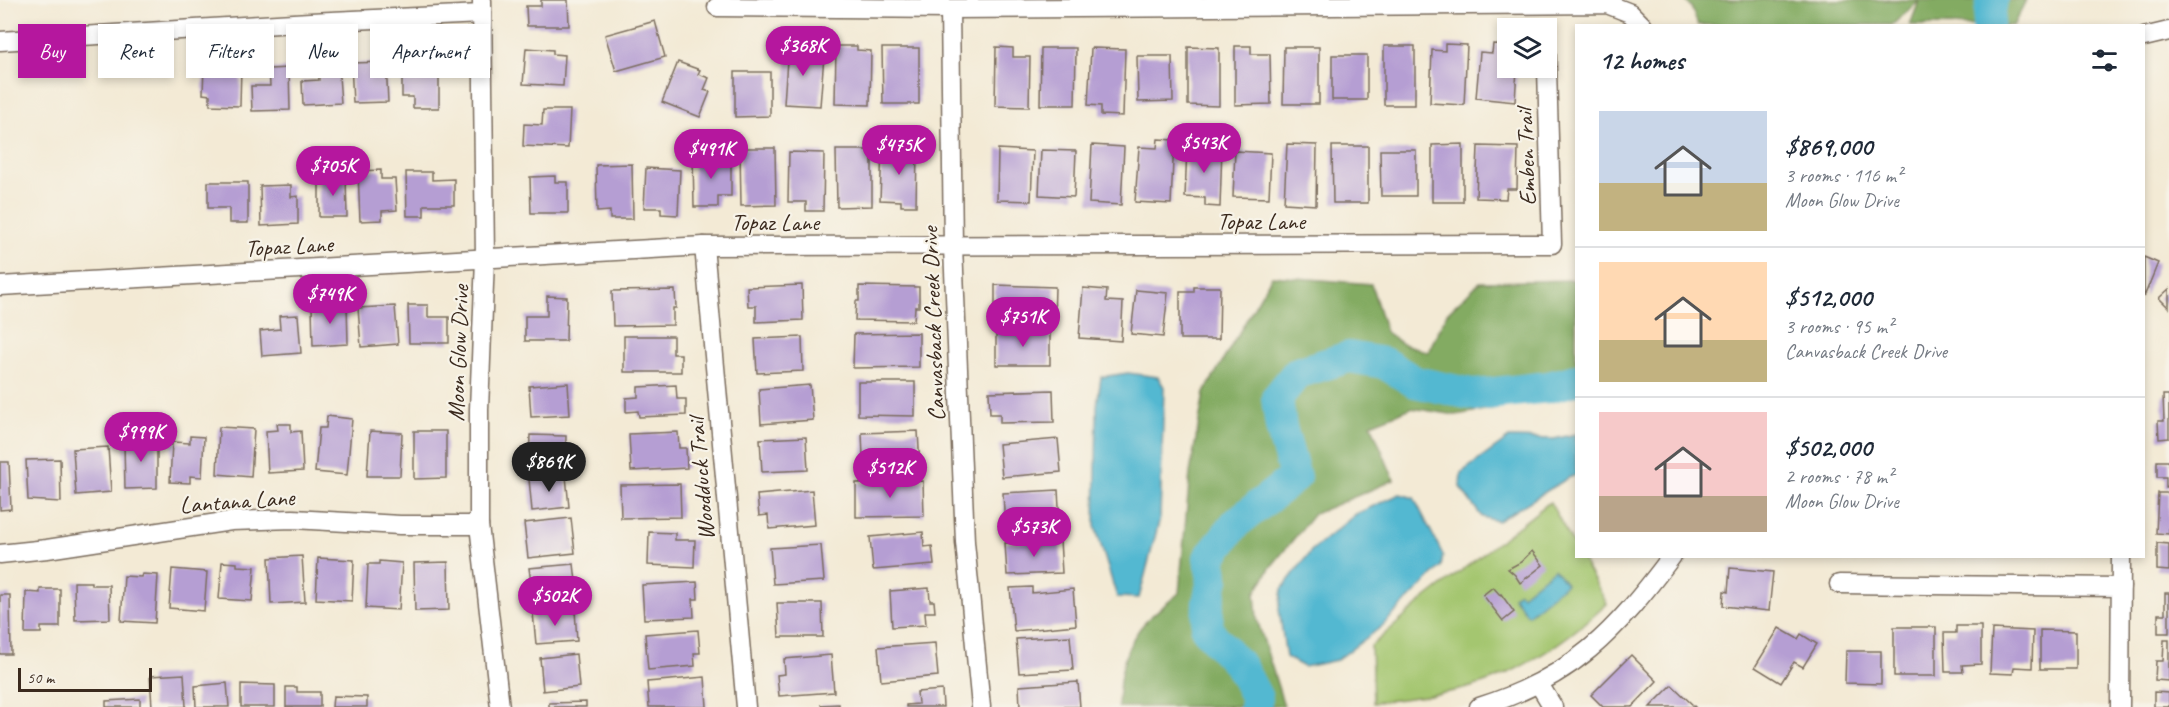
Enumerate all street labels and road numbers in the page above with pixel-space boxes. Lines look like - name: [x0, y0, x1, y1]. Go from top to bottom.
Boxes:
- street label: Emben Trail: [1509, 104, 1543, 206]
- street label: Topaz Lane: [1217, 206, 1307, 236]
- street label: Topaz Lane: [731, 207, 821, 237]
- street label: Canvasback Creek Drive: [915, 224, 951, 422]
- street label: Topaz Lane: [244, 229, 336, 263]
- street label: Moon Glow Drive: [441, 282, 475, 422]
- street label: Woodduck Trail: [680, 413, 721, 542]
- street label: Lantana Lane: [179, 482, 298, 520]

